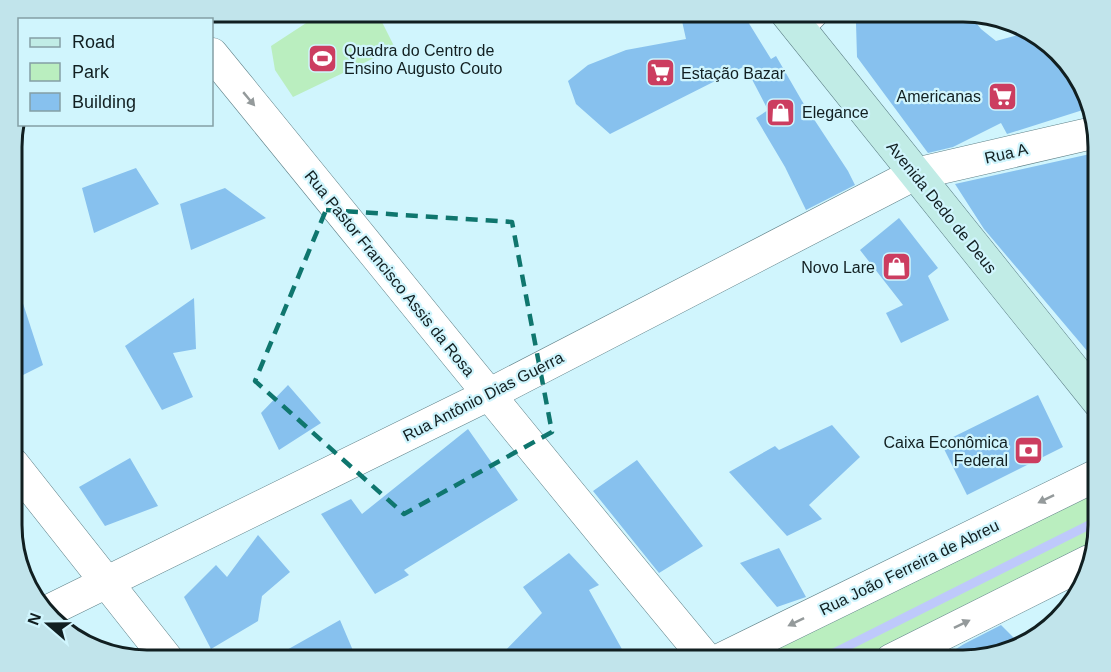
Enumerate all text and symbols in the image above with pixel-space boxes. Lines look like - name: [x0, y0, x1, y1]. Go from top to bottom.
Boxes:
- legend: [18, 18, 213, 126]
- text: Road: [72, 32, 115, 52]
- place label: Quadra do Centro de Ensino Augusto Couto: [344, 42, 502, 77]
- sports icon: Quadra do Centro de Ensino Augusto Couto: [307, 43, 339, 75]
- supermarket icon: Estação Bazar: [644, 57, 676, 89]
- text: Park: [72, 62, 110, 82]
- place label: Estação Bazar: [681, 65, 786, 82]
- supermarket icon: Americanas: [986, 80, 1018, 112]
- place label: Americanas: [897, 88, 981, 105]
- one-way arrow: [242, 91, 255, 107]
- text: Building: [72, 92, 136, 112]
- shop icon: Elegance: [765, 96, 797, 128]
- place label: Elegance: [802, 104, 869, 121]
- street label: Avenida Dedo de Deus: [883, 138, 1000, 276]
- street label: Rua A: [983, 140, 1030, 167]
- street label: Rua Pastor Francisco Assis da Rosa: [301, 167, 478, 380]
- shop icon: Novo Lare: [880, 251, 912, 283]
- place label: Novo Lare: [801, 259, 875, 276]
- street label: Rua Antônio Dias Guerra: [400, 348, 566, 444]
- place label: Caixa Econômica Federal: [884, 434, 1008, 469]
- bank icon: Caixa Econômica Federal: [1013, 435, 1045, 467]
- one-way arrow: [1038, 495, 1055, 504]
- street label: Rua João Ferreira de Abreu: [817, 517, 1002, 618]
- north arrow: [18, 594, 78, 654]
- text: N: [24, 611, 44, 627]
- one-way arrow: [787, 618, 804, 627]
- one-way arrow: [953, 620, 971, 630]

